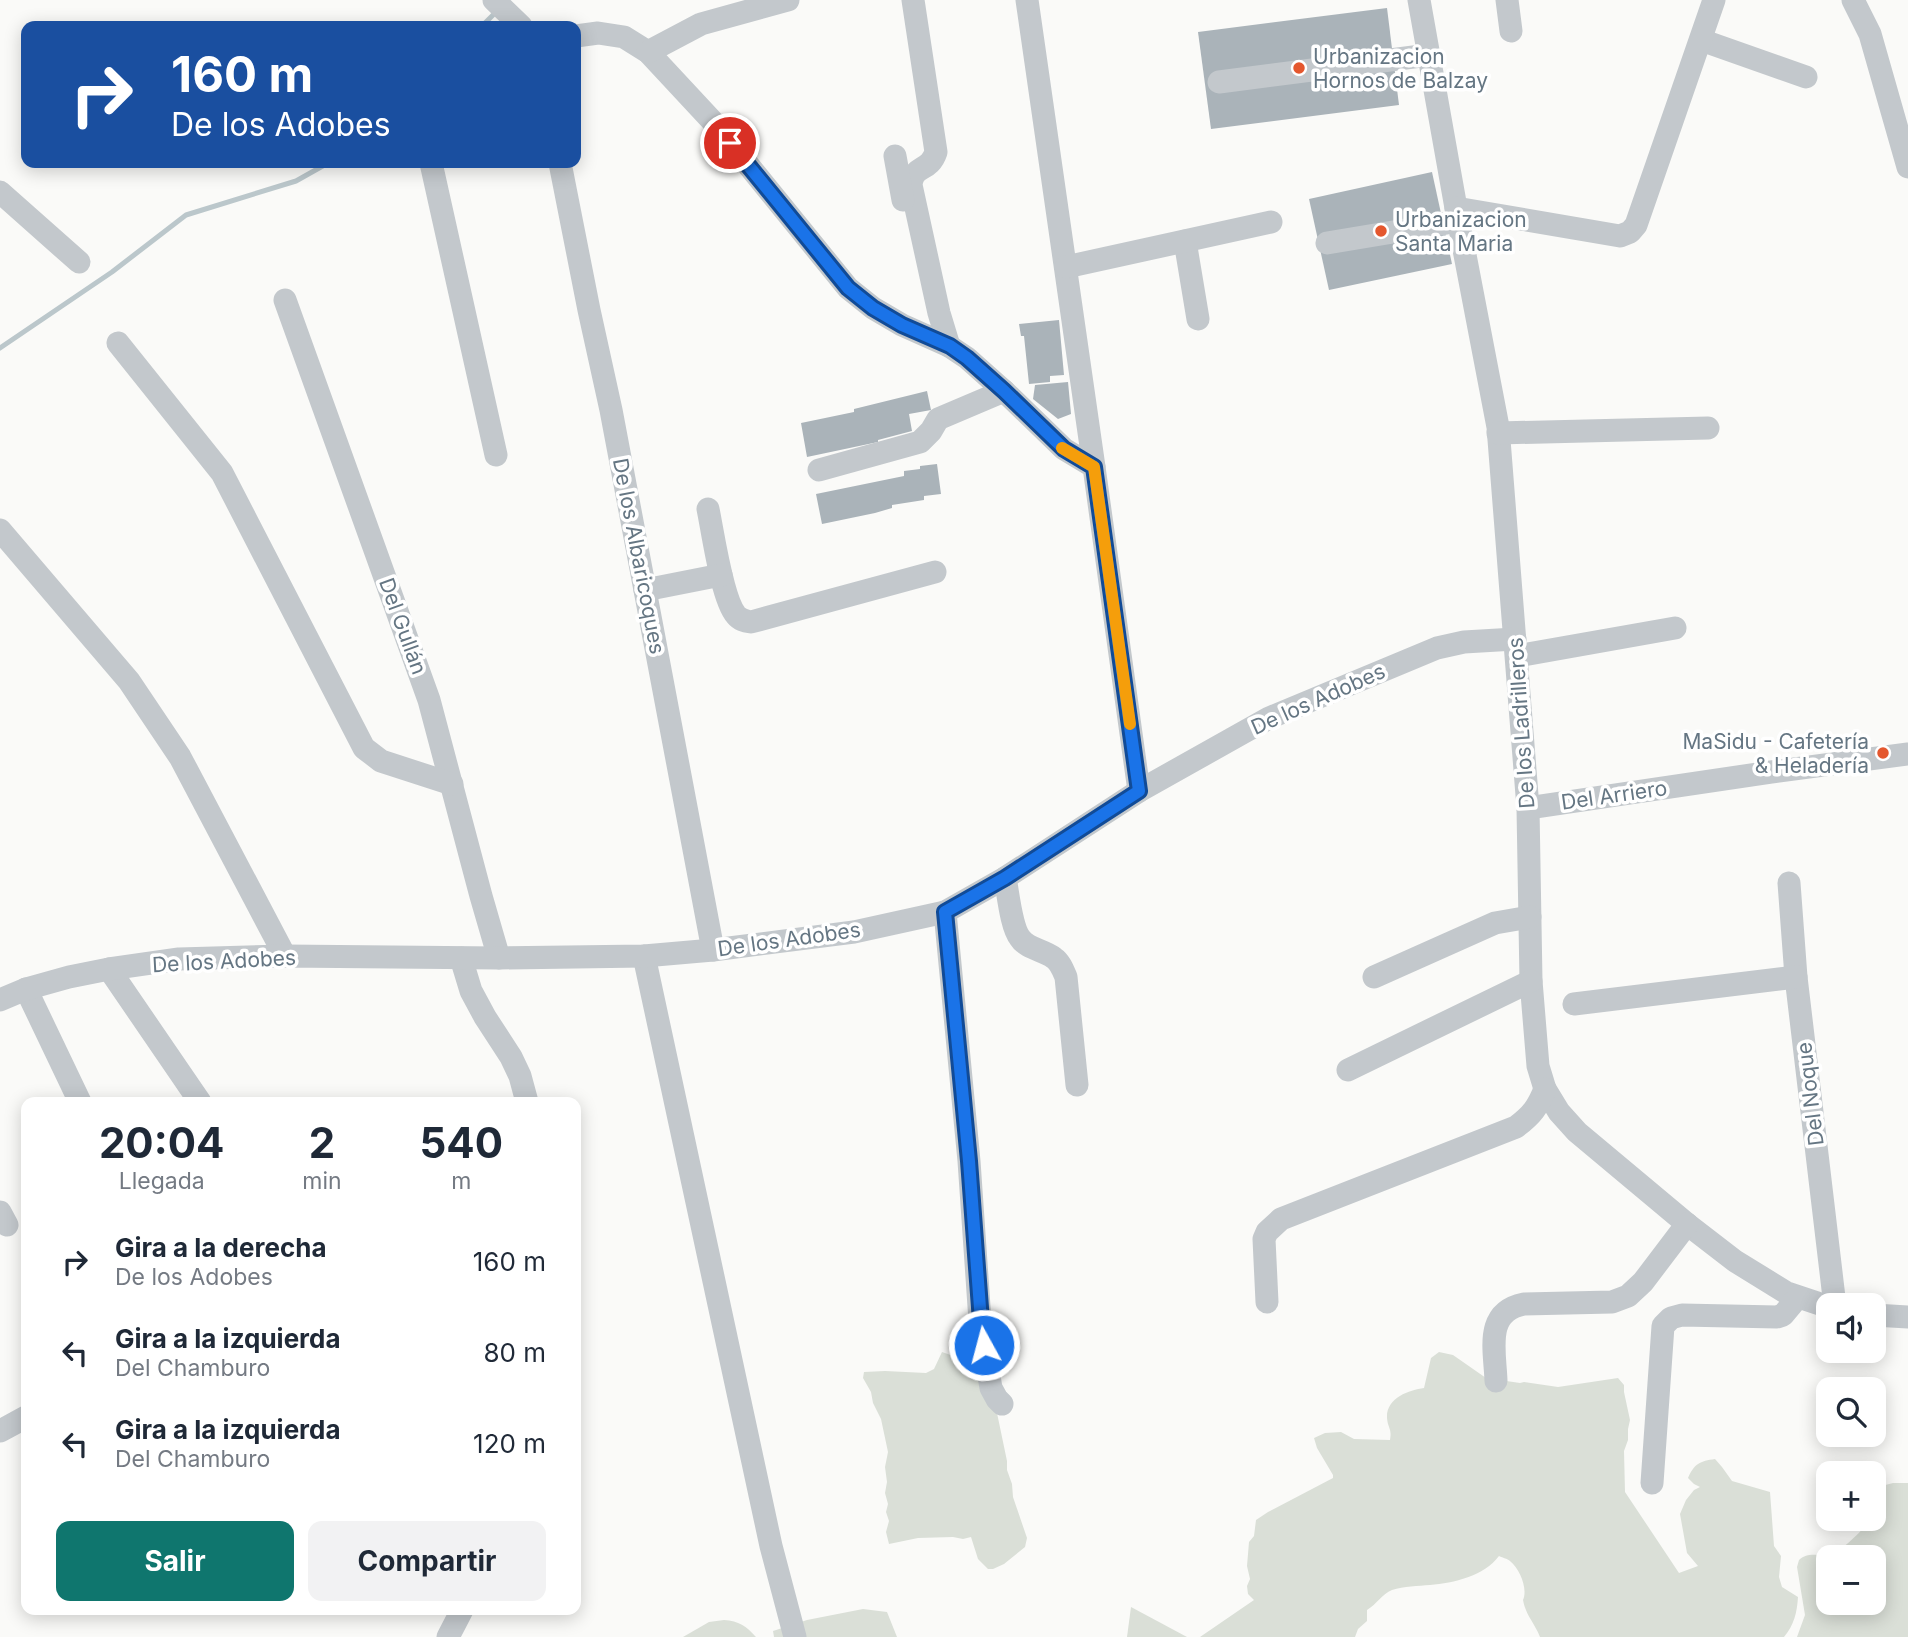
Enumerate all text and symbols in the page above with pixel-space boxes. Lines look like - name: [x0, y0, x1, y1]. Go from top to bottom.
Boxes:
- place label: Urbanizacion Hornos de Balzay: [1313, 44, 1488, 93]
- text: 160 m: [171, 45, 313, 104]
- icon: right: [56, 49, 147, 140]
- marker: Urbanizacion Hornos de Balzay: [1291, 60, 1307, 76]
- text: De los Adobes: [171, 105, 391, 144]
- pin: [700, 113, 760, 173]
- icon: arrive: [711, 124, 749, 162]
- place label: Urbanizacion Santa Maria: [1395, 207, 1527, 256]
- marker: Urbanizacion Santa Maria: [1373, 223, 1389, 239]
- street label: De los Albaricoques: [608, 456, 670, 656]
- street label: Del Gullán: [374, 574, 432, 678]
- street label: De los Ladrilleros: [1503, 637, 1539, 809]
- street label: De los Adobes: [1247, 658, 1389, 740]
- place label: MaSidu - Cafetería & Heladería: [1682, 729, 1869, 778]
- marker: MaSidu - Cafetería & Heladería: [1875, 745, 1891, 761]
- street label: Del Arriero: [1559, 775, 1669, 815]
- street label: De los Adobes: [716, 917, 862, 961]
- street label: De los Adobes: [151, 945, 297, 977]
- street label: Del Noque: [1791, 1041, 1829, 1147]
- text: 20:04: [99, 1117, 224, 1168]
- text: 2: [309, 1117, 335, 1168]
- text: 540: [420, 1117, 503, 1168]
- text: Llegada: [119, 1167, 205, 1195]
- text: min: [302, 1167, 342, 1195]
- text: m: [451, 1167, 471, 1195]
- text: Gira a la derecha: [115, 1232, 327, 1263]
- icon: right: [56, 1243, 94, 1281]
- text: 160 m: [473, 1246, 546, 1277]
- text: De los Adobes: [115, 1263, 273, 1291]
- map controls: [1816, 1293, 1886, 1615]
- button: sound: [1816, 1293, 1886, 1363]
- position arrow: [947, 1308, 1021, 1382]
- text: Gira a la izquierda: [115, 1323, 341, 1354]
- icon: left: [56, 1334, 94, 1372]
- text: 80 m: [483, 1337, 546, 1368]
- text: Del Chamburo: [115, 1354, 270, 1382]
- button: search: [1816, 1377, 1886, 1447]
- text: Gira a la izquierda: [115, 1414, 341, 1445]
- icon: left: [56, 1425, 94, 1463]
- text: 120 m: [473, 1428, 546, 1459]
- text: Del Chamburo: [115, 1445, 270, 1473]
- button: +: [1816, 1461, 1886, 1531]
- button: Salir: [56, 1521, 294, 1601]
- button: Compartir: [308, 1521, 546, 1601]
- button: −: [1816, 1545, 1886, 1615]

